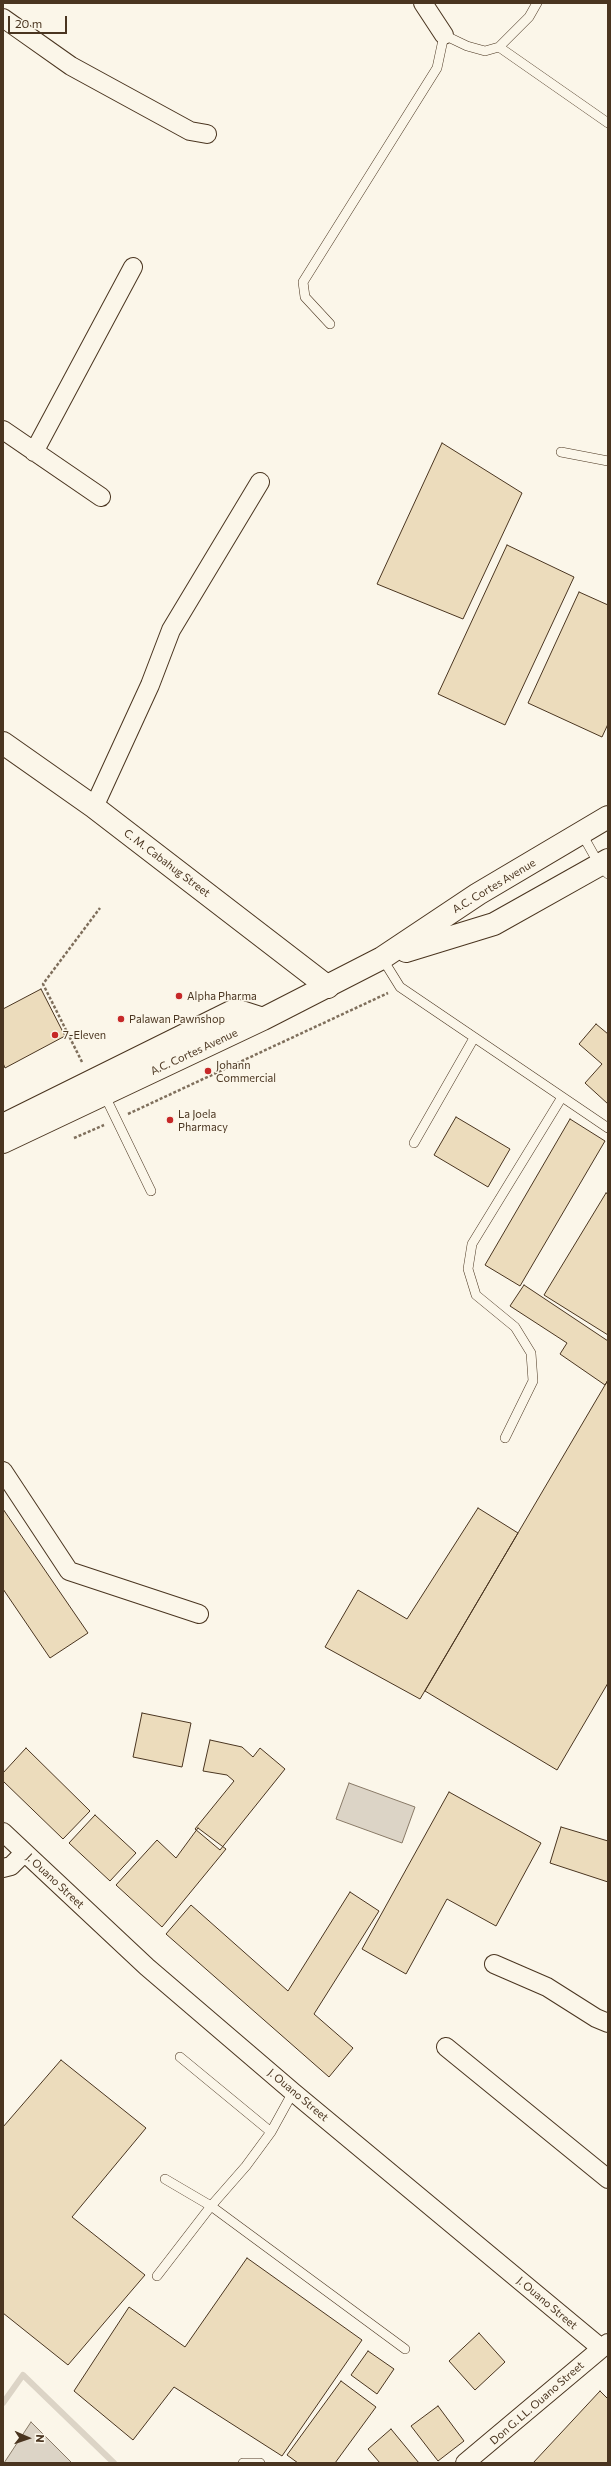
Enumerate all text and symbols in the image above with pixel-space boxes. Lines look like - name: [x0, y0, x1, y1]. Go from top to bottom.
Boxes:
- scale bar: [10, 8, 69, 34]
- text: 20 m: [15, 16, 42, 30]
- street label: C. M. Cabahug Street: [121, 826, 213, 900]
- street label: A.C. Cortes Avenue: [450, 856, 538, 916]
- place label: Alpha Pharma: [187, 989, 257, 1003]
- marker: Alpha Pharma: [174, 991, 184, 1001]
- place label: Palawan Pawnshop: [129, 1012, 225, 1026]
- marker: Palawan Pawnshop: [116, 1014, 126, 1024]
- street label: A.C. Cortes Avenue: [148, 1026, 240, 1078]
- place label: 7-Eleven: [63, 1028, 106, 1042]
- marker: 7-Eleven: [50, 1030, 60, 1040]
- place label: Johann Commercial: [216, 1058, 276, 1084]
- marker: Johann Commercial: [203, 1066, 213, 1076]
- place label: La Joela Pharmacy: [178, 1107, 228, 1133]
- marker: La Joela Pharmacy: [165, 1115, 175, 1125]
- street label: J. Ouano Street: [23, 1851, 87, 1911]
- street label: J. Ouano Street: [265, 2066, 331, 2124]
- street label: J. Ouano Street: [514, 2274, 580, 2332]
- street label: Don G. LL. Ouano Street: [487, 2359, 587, 2447]
- north arrow: [8, 2418, 48, 2458]
- text: N: [34, 2434, 47, 2443]

